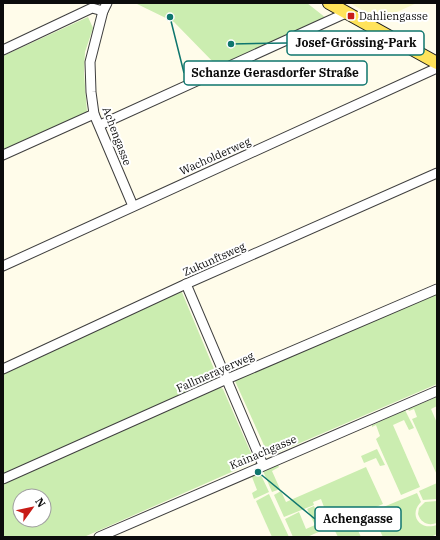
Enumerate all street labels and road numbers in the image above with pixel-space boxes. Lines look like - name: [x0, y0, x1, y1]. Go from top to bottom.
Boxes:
- street label: Achengasse: [99, 105, 135, 167]
- street label: Wacholderweg: [177, 134, 253, 178]
- street label: Zukunftsweg: [180, 239, 248, 279]
- street label: Fallmerayerweg: [174, 349, 256, 395]
- street label: Kainachgasse: [228, 432, 299, 472]

